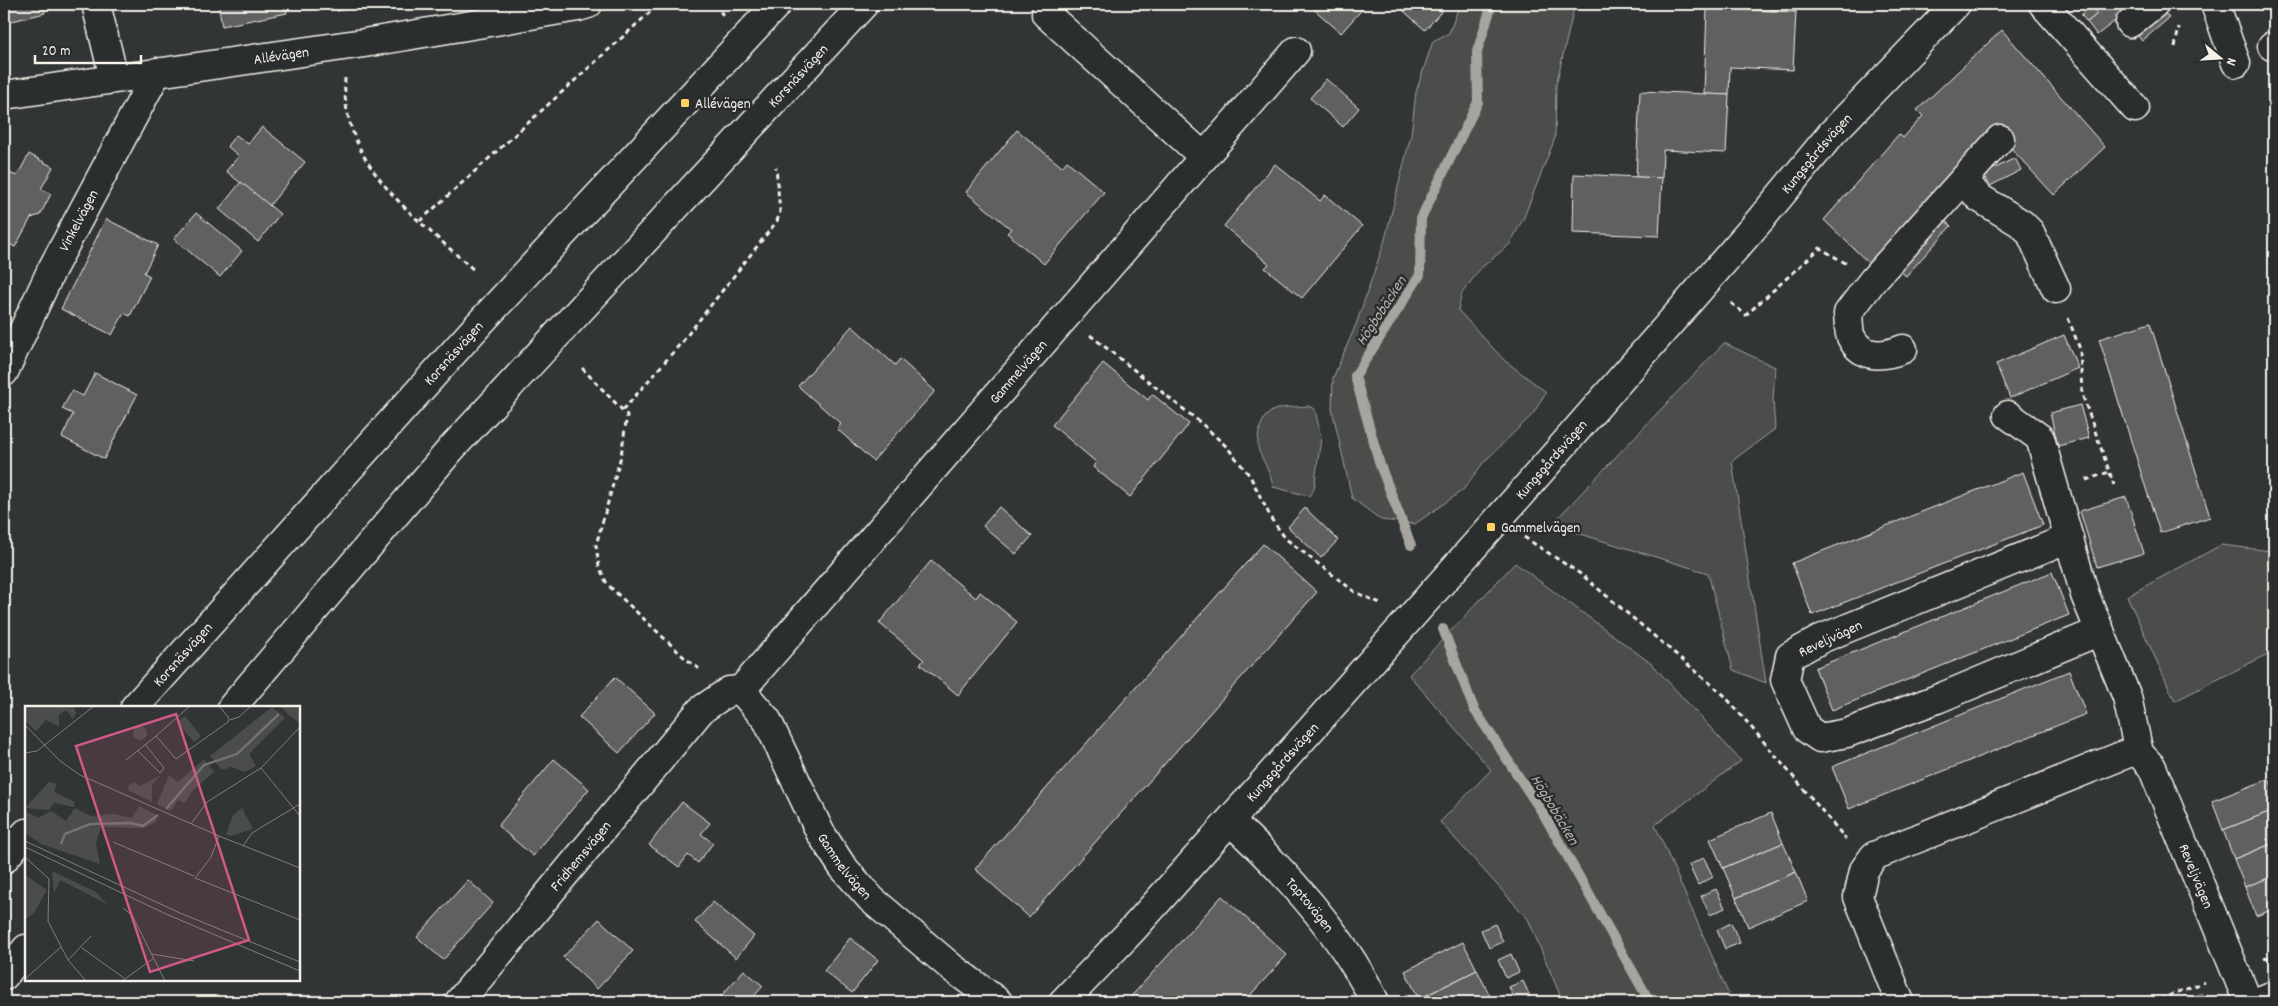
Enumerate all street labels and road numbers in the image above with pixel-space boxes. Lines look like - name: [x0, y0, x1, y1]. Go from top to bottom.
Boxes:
- street label: Korsnäsvägen: [764, 40, 834, 114]
- street label: Allévägen: [252, 42, 311, 72]
- street label: Kungsgårdsvägen: [1777, 109, 1858, 200]
- street label: Vinkelvägen: [54, 186, 105, 256]
- street label: Korsnäsvägen: [420, 317, 490, 391]
- street label: Gammelvägen: [985, 336, 1054, 410]
- street label: Kungsgårdsvägen: [1511, 415, 1594, 505]
- street label: Reveljvägen: [1795, 615, 1866, 664]
- street label: Korsnäsvägen: [149, 618, 219, 693]
- street label: Kungsgårdsvägen: [1242, 718, 1325, 808]
- street label: Fridhemsvägen: [546, 817, 618, 897]
- street label: Gammelvägen: [811, 829, 876, 906]
- street label: Reveljvägen: [2172, 841, 2218, 912]
- street label: Taptovägen: [1279, 873, 1338, 938]

